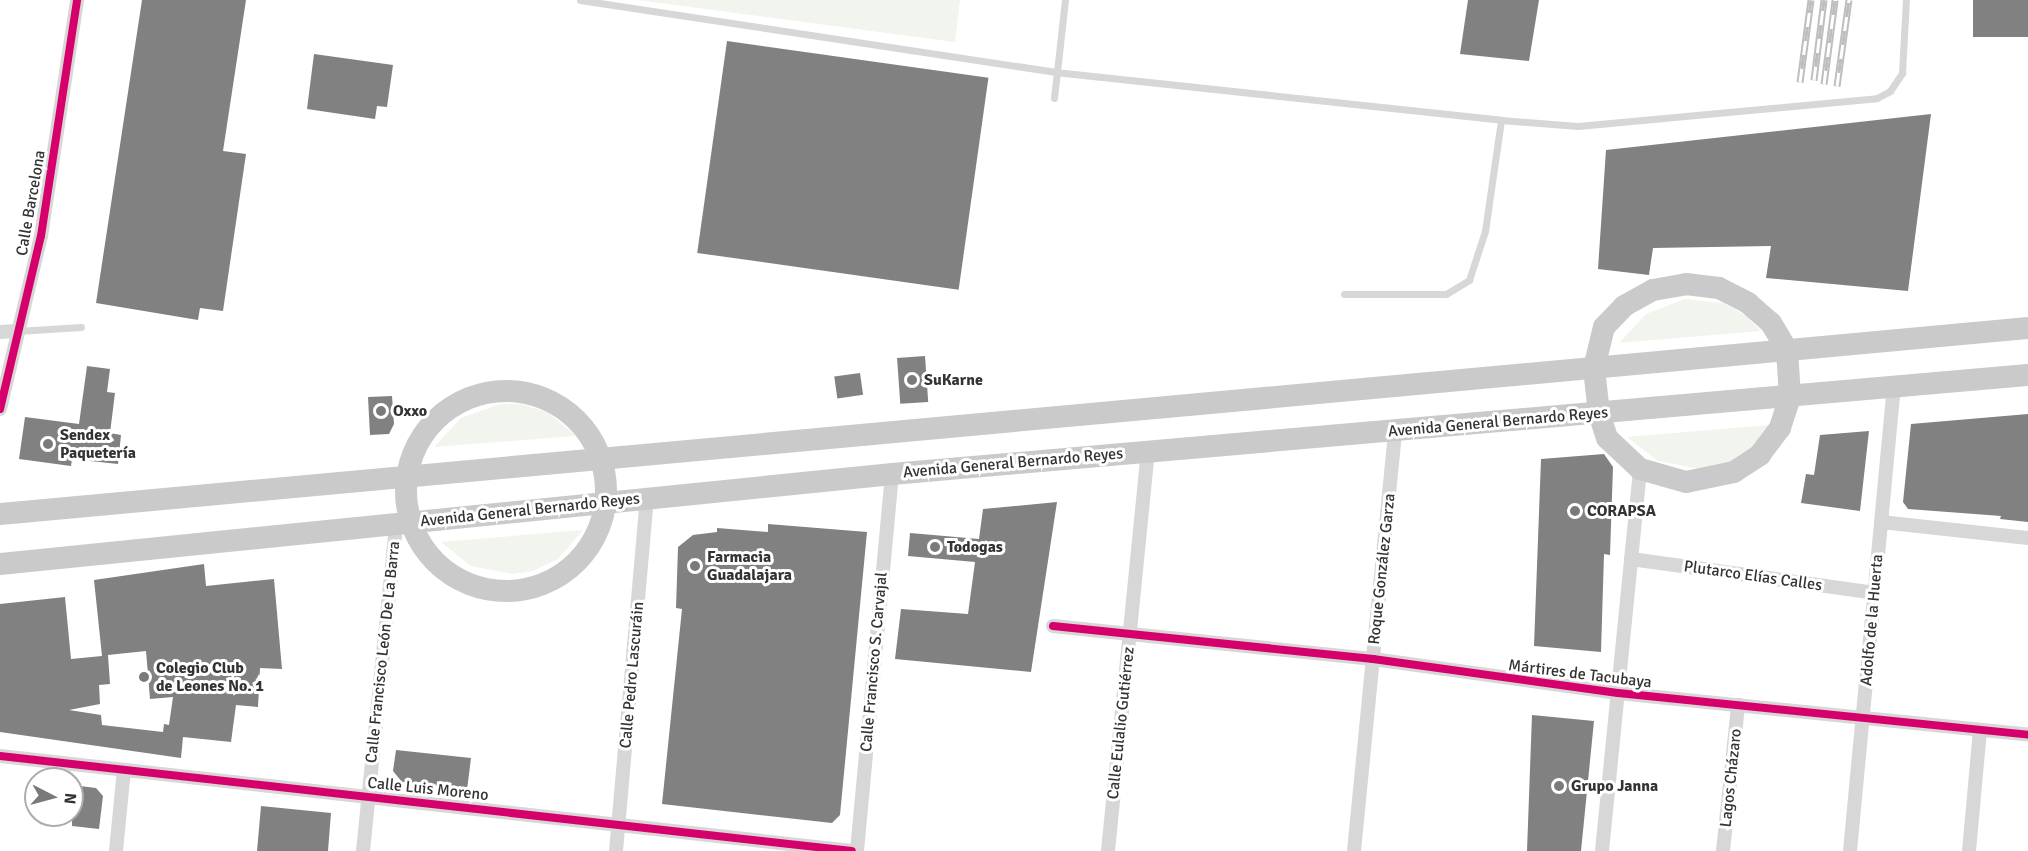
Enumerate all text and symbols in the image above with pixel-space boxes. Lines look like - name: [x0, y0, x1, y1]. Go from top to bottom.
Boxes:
- street label: Calle Barcelona: [12, 149, 50, 257]
- place label: SuKarne: [924, 370, 983, 390]
- marker: SuKarne: [905, 373, 919, 387]
- place label: Oxxo: [393, 401, 427, 421]
- street label: Avenida General Bernardo Reyes: [1387, 403, 1609, 441]
- marker: Oxxo: [374, 404, 388, 418]
- place label: Sendex Paquetería: [60, 425, 136, 463]
- marker: Sendex Paquetería: [41, 437, 55, 451]
- street label: Avenida General Bernardo Reyes: [902, 444, 1124, 482]
- street label: Avenida General Bernardo Reyes: [419, 489, 641, 531]
- street label: Roque González Garza: [1365, 492, 1399, 646]
- place label: CORAPSA: [1587, 501, 1656, 521]
- marker: CORAPSA: [1568, 504, 1582, 518]
- place label: Todogas: [947, 537, 1003, 557]
- street label: Calle Francisco León De La Barra: [362, 540, 404, 764]
- marker: Todogas: [928, 540, 942, 554]
- place label: Farmacia Guadalajara: [707, 547, 792, 585]
- street label: Adolfo de la Huerta: [1857, 553, 1887, 687]
- street label: Plutarco Elías Calles: [1683, 557, 1823, 595]
- marker: Farmacia Guadalajara: [688, 559, 702, 573]
- street label: Calle Francisco S. Carvajal: [857, 571, 891, 753]
- street label: Calle Pedro Lascuráin: [616, 601, 648, 749]
- street label: Calle Eulalio Gutiérrez: [1103, 646, 1139, 800]
- street label: Mártires de Tacubaya: [1507, 656, 1653, 692]
- place label: Colegio Club de Leones No. 1: [156, 658, 264, 696]
- marker: Colegio Club de Leones No. 1: [137, 670, 151, 684]
- street label: Lagos Cházaro: [1716, 728, 1746, 828]
- north arrow: [24, 767, 84, 827]
- street label: Calle Luis Moreno: [367, 773, 489, 805]
- place label: Grupo Janna: [1571, 776, 1658, 796]
- marker: Grupo Janna: [1552, 779, 1566, 793]
- text: N: [59, 792, 80, 805]

